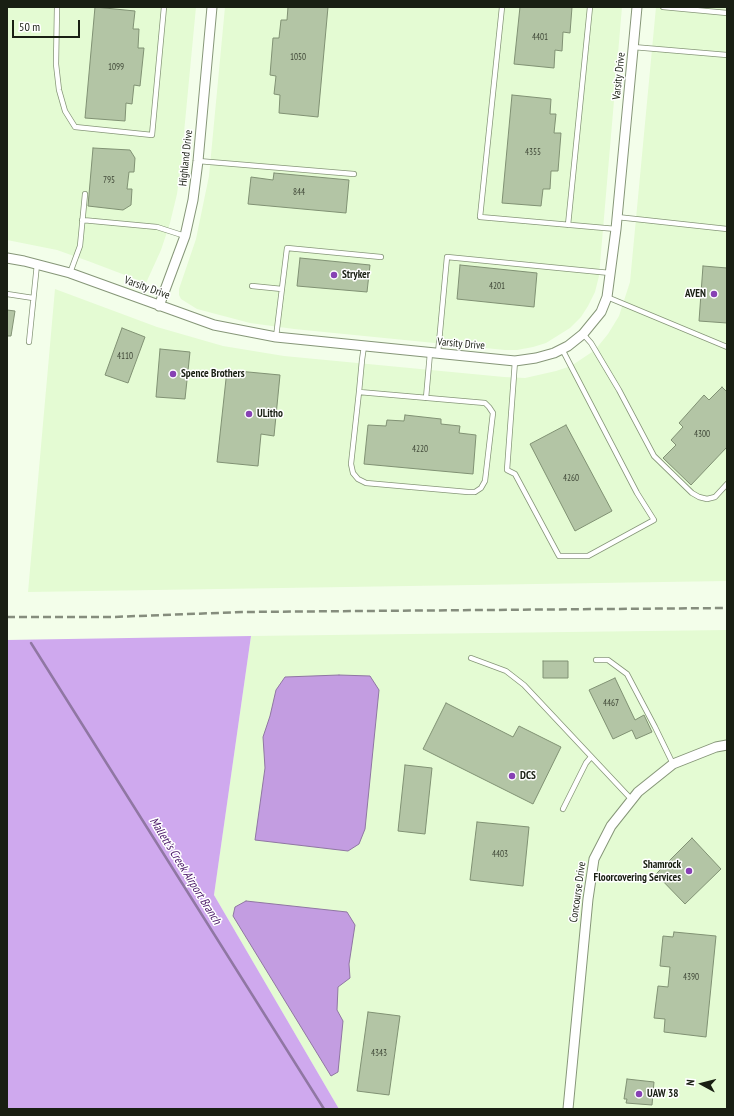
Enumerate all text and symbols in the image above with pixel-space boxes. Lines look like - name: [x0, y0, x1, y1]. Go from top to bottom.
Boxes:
- scale bar: [14, 12, 82, 38]
- text: 50 m: [19, 19, 40, 34]
- house number: 4401: [532, 32, 548, 42]
- house number: 1050: [290, 52, 306, 62]
- street label: Varsity Drive: [610, 52, 628, 100]
- house number: 1099: [108, 62, 124, 72]
- street label: Highland Drive: [176, 129, 196, 187]
- house number: 4355: [525, 147, 541, 157]
- house number: 795: [103, 175, 115, 185]
- house number: 844: [293, 187, 305, 197]
- place label: Stryker: [342, 268, 370, 282]
- marker: Stryker: [329, 270, 339, 280]
- street label: Varsity Drive: [122, 274, 172, 302]
- house number: 4201: [489, 281, 505, 291]
- place label: AVEN: [685, 287, 706, 301]
- marker: AVEN: [709, 289, 719, 299]
- street label: Varsity Drive: [437, 335, 485, 353]
- house number: 4110: [117, 351, 133, 361]
- place label: Spence Brothers: [181, 367, 244, 381]
- marker: Spence Brothers: [168, 369, 178, 379]
- place label: ULitho: [257, 407, 283, 421]
- marker: ULitho: [244, 409, 254, 419]
- house number: 4300: [694, 429, 710, 439]
- house number: 4220: [412, 444, 428, 454]
- house number: 4260: [563, 473, 579, 483]
- house number: 4467: [603, 698, 619, 708]
- place label: DCS: [520, 769, 536, 783]
- marker: DCS: [507, 771, 517, 781]
- water label: Mallett's Creek Airport Branch: [146, 815, 224, 927]
- house number: 4403: [492, 849, 508, 859]
- place label: Shamrock Floorcovering Services: [594, 858, 681, 884]
- street label: Concourse Drive: [567, 861, 589, 923]
- marker: Shamrock Floorcovering Services: [684, 866, 694, 876]
- house number: 4390: [683, 972, 699, 982]
- house number: 4343: [371, 1048, 387, 1058]
- north arrow: [682, 1064, 722, 1104]
- text: N: [683, 1079, 697, 1086]
- place label: UAW 38: [647, 1087, 678, 1101]
- marker: UAW 38: [634, 1089, 644, 1099]

